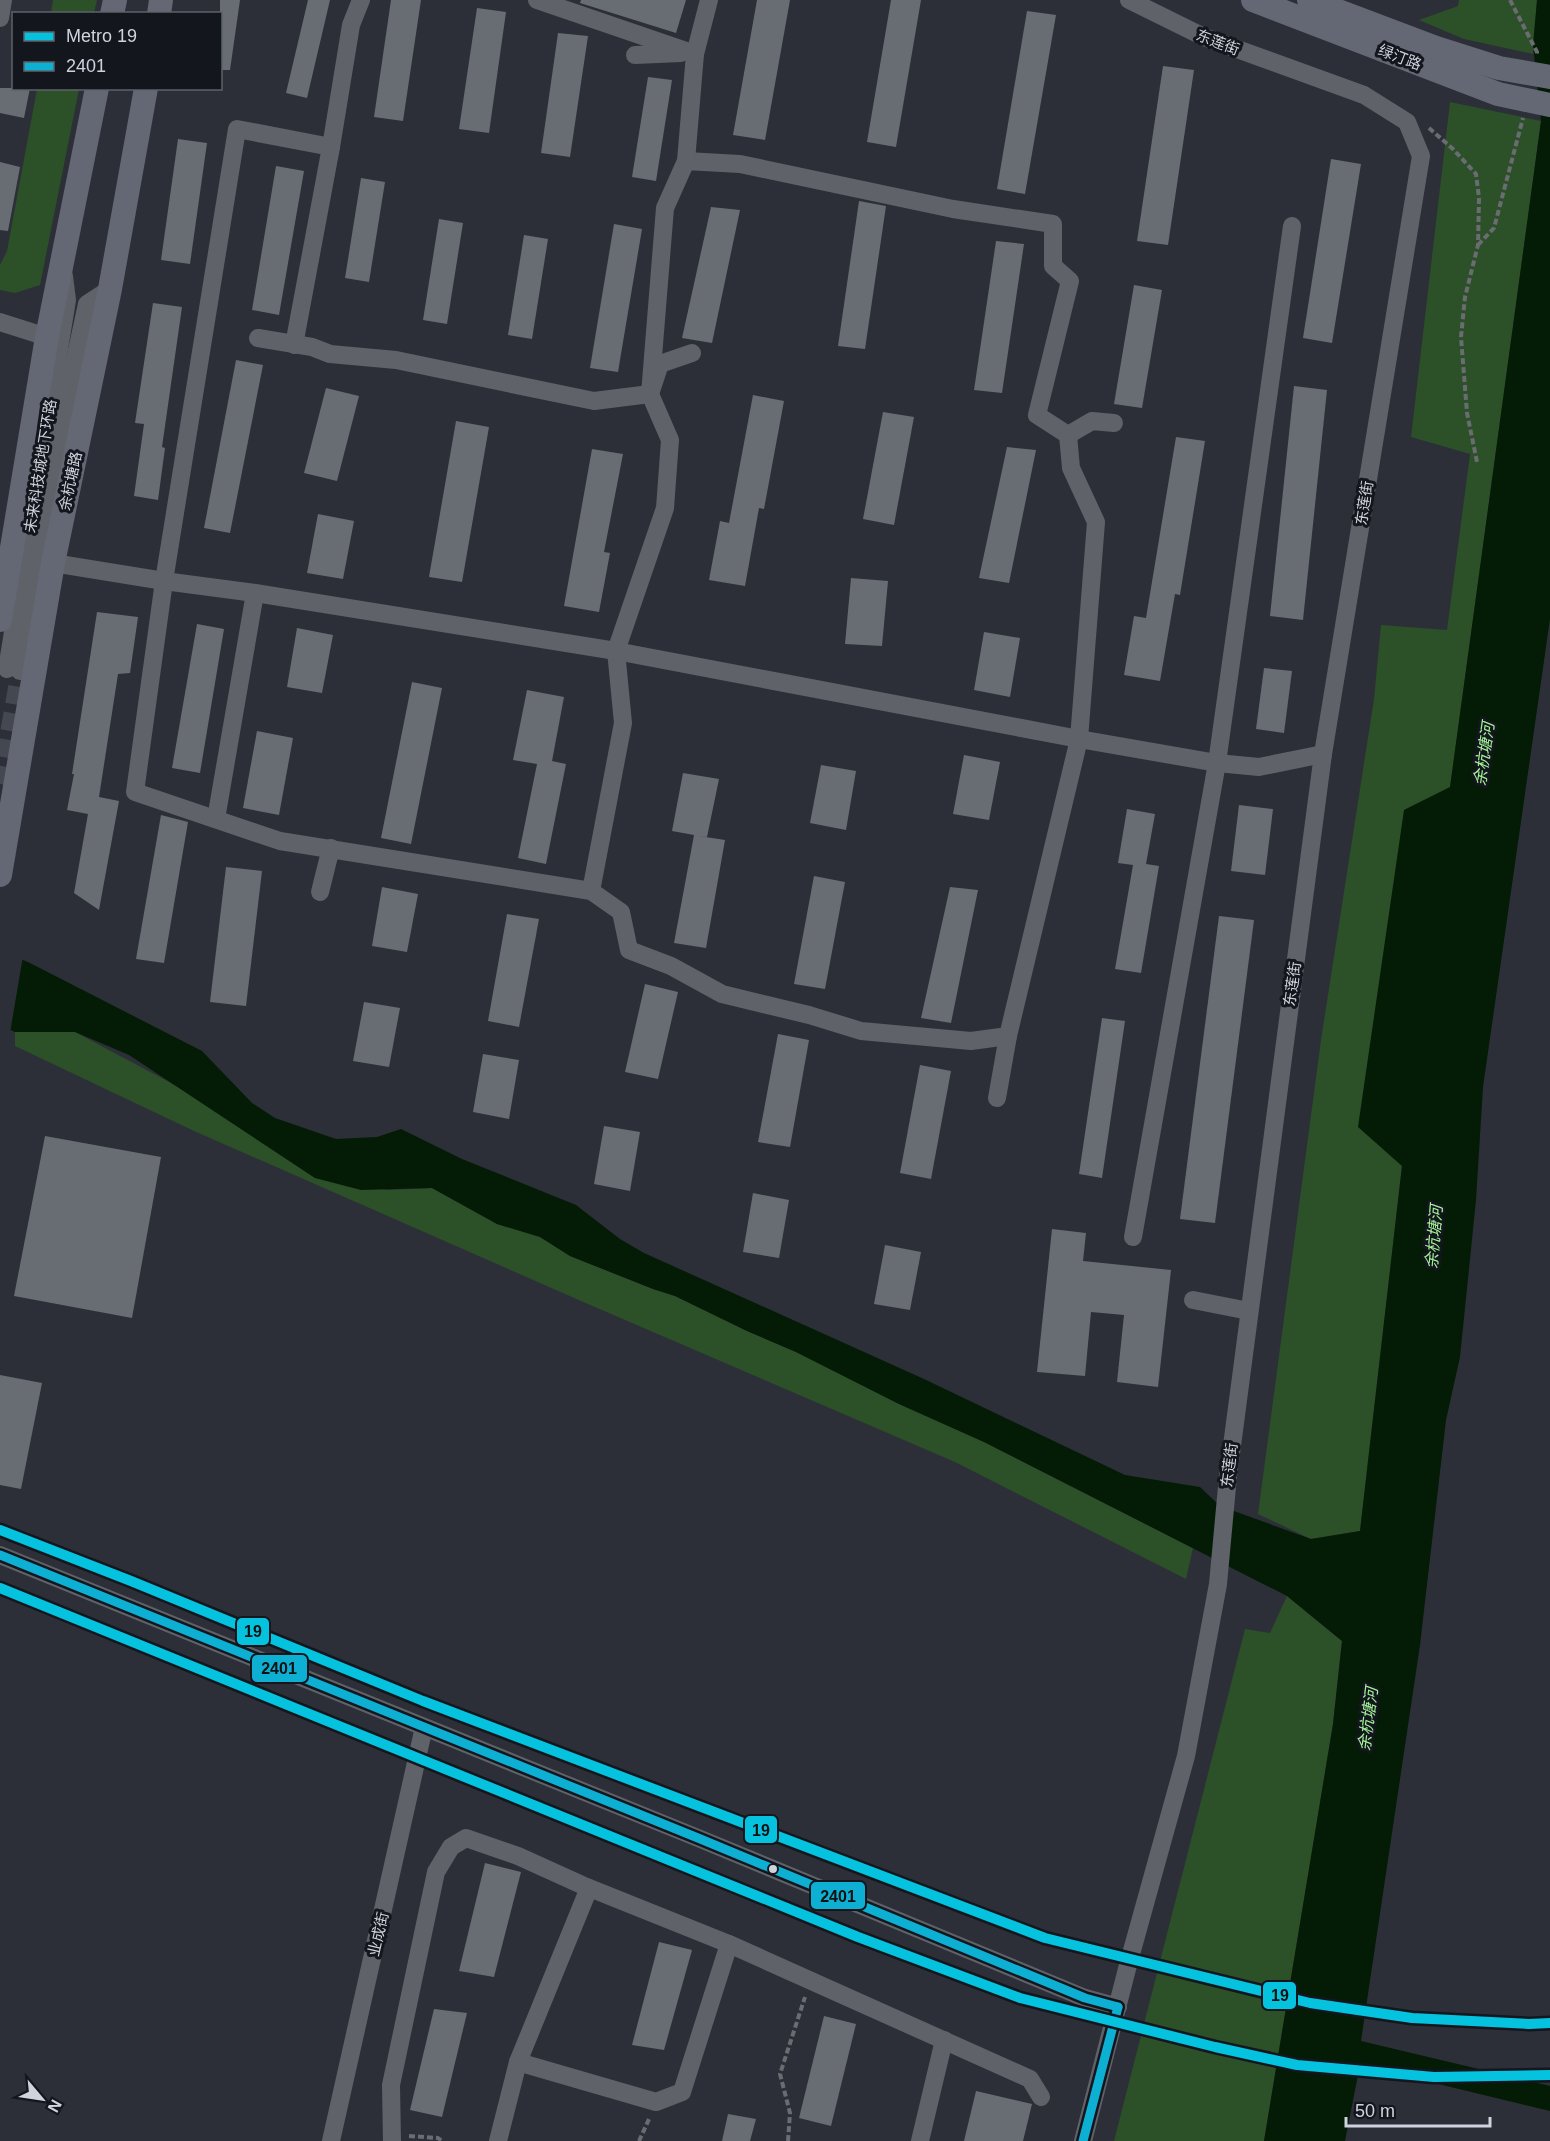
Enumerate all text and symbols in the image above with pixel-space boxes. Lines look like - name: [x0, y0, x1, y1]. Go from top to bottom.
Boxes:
- legend: [12, 12, 222, 90]
- text: Metro 19: [66, 26, 137, 46]
- street label: 东莲街: [1194, 26, 1242, 58]
- street label: 绿汀路: [1376, 41, 1424, 73]
- text: 2401: [66, 56, 106, 76]
- street label: 未来科技城地下环路: [21, 398, 59, 534]
- street label: 余杭塘路: [55, 450, 85, 512]
- street label: 东莲街: [1352, 479, 1376, 527]
- water label: 余杭塘河: [1471, 718, 1497, 787]
- street label: 东莲街: [1280, 961, 1304, 1007]
- water label: 余杭塘河: [1423, 1201, 1446, 1270]
- street label: 东莲街: [1218, 1442, 1240, 1488]
- line badge: 19: [236, 1617, 270, 1646]
- text: 19: [244, 1623, 262, 1640]
- line badge: 2401: [251, 1654, 308, 1683]
- text: 2401: [261, 1660, 297, 1677]
- water label: 余杭塘河: [1356, 1683, 1381, 1752]
- line badge: 19: [744, 1815, 778, 1844]
- text: 19: [752, 1822, 770, 1839]
- unlabelled marker: [767, 1863, 779, 1875]
- line badge: 2401: [810, 1881, 866, 1910]
- text: 2401: [820, 1888, 856, 1905]
- street label: 业成街: [365, 1910, 391, 1958]
- line badge: 19: [1262, 1981, 1297, 2010]
- text: 19: [1271, 1987, 1289, 2004]
- north arrow: [12, 2069, 72, 2129]
- scale bar: [1346, 2090, 1490, 2128]
- text: N: [44, 2097, 65, 2115]
- text: 50 m: [1355, 2101, 1395, 2121]

